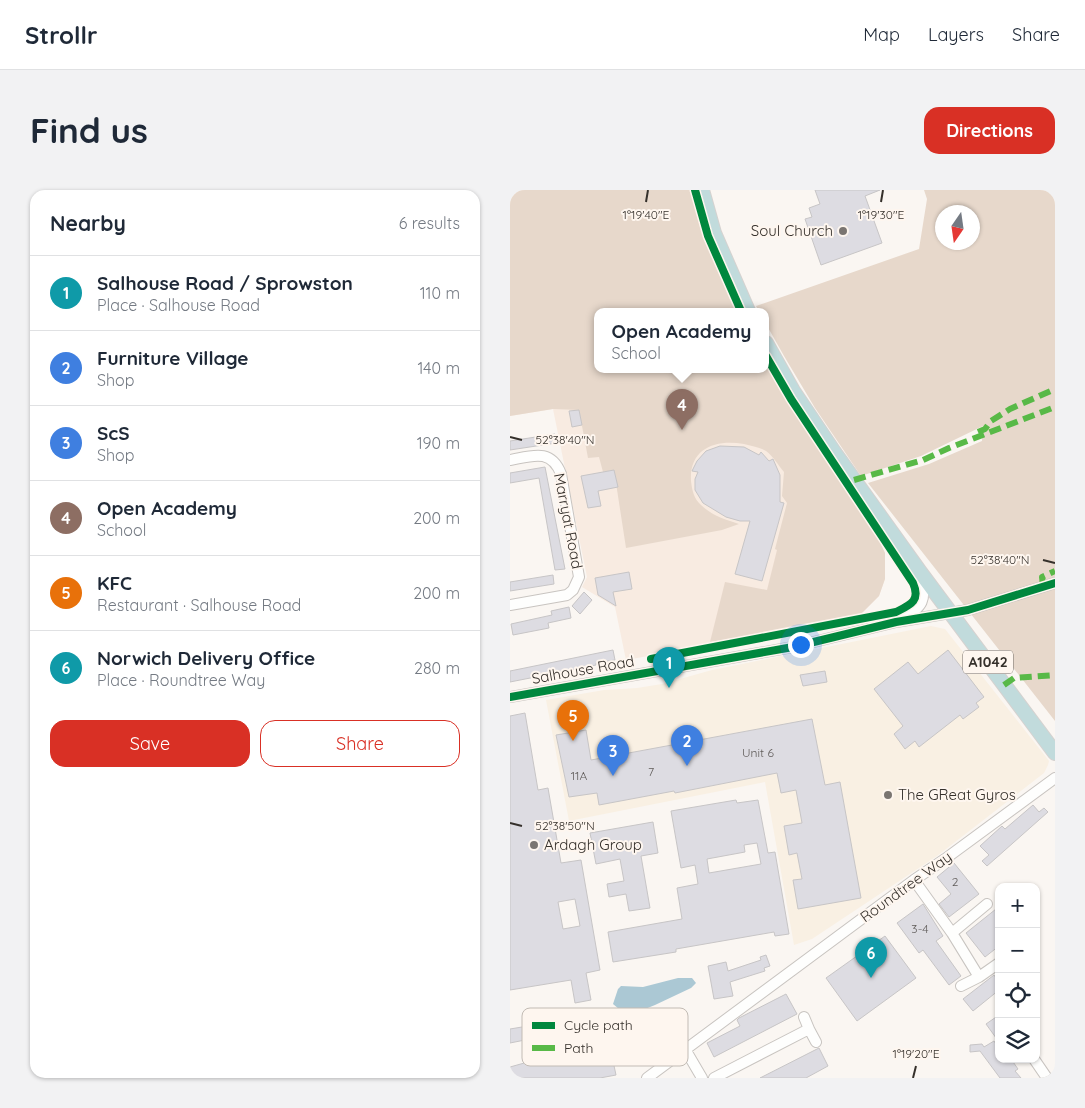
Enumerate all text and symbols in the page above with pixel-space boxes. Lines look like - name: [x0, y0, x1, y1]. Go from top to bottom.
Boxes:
- text: Strollr: [25, 20, 97, 50]
- text: Map: [863, 23, 900, 46]
- text: Layers: [928, 23, 984, 46]
- text: Share: [1012, 23, 1060, 46]
- button: Directions: [924, 107, 1055, 154]
- text: Find us: [30, 108, 148, 152]
- north arrow: [935, 205, 980, 250]
- text: 1°19'40"E: [623, 207, 670, 222]
- text: 1°19'30"E: [858, 207, 905, 222]
- text: Nearby: [50, 210, 126, 236]
- text: 6 results: [399, 213, 460, 233]
- place label: Soul Church: [751, 221, 833, 240]
- marker: Soul Church: [837, 225, 849, 237]
- text: Salhouse Road / Sprowston: [97, 271, 353, 295]
- text: 1: [63, 283, 69, 303]
- text: 110 m: [420, 283, 460, 303]
- text: Place · Salhouse Road: [97, 295, 260, 315]
- popup: [594, 308, 769, 373]
- text: Open Academy: [612, 319, 751, 343]
- text: School: [612, 343, 661, 363]
- text: Furniture Village: [97, 346, 248, 370]
- text: 2: [61, 358, 71, 378]
- text: 140 m: [417, 358, 460, 378]
- text: Shop: [97, 370, 134, 390]
- pin: 4: [666, 389, 698, 430]
- text: ScS: [97, 421, 130, 445]
- text: 52°38'40"N: [535, 432, 595, 447]
- text: 3: [62, 433, 70, 453]
- text: 190 m: [417, 433, 460, 453]
- text: Shop: [97, 445, 134, 465]
- street label: Marryat Road: [550, 471, 587, 570]
- text: Open Academy: [97, 496, 237, 520]
- text: 4: [61, 508, 71, 528]
- text: 200 m: [413, 508, 460, 528]
- text: School: [97, 520, 146, 540]
- text: 52°38'40"N: [970, 552, 1030, 567]
- text: KFC: [97, 571, 132, 595]
- text: 5: [61, 583, 71, 603]
- text: 200 m: [413, 583, 460, 603]
- text: Restaurant · Salhouse Road: [97, 595, 301, 615]
- your location: [788, 632, 814, 658]
- text: Norwich Delivery Office: [97, 646, 315, 670]
- pin: 1: [653, 647, 685, 688]
- street label: Salhouse Road: [530, 651, 636, 688]
- road number: A1042: [963, 651, 1013, 674]
- text: 6: [62, 658, 70, 678]
- text: 280 m: [414, 658, 460, 678]
- text: Place · Roundtree Way: [97, 670, 265, 690]
- pin: 5: [557, 700, 589, 741]
- button: Save: [50, 720, 250, 767]
- button: Share: [260, 720, 460, 767]
- pin: 2: [671, 725, 703, 766]
- pin: 3: [597, 735, 629, 776]
- house number: Unit 6: [742, 745, 774, 760]
- house number: 7: [648, 764, 654, 779]
- house number: 11A: [571, 768, 588, 783]
- place label: The GReat Gyros: [898, 785, 1016, 804]
- marker: The GReat Gyros: [882, 789, 894, 801]
- text: 52°38'50"N: [535, 818, 595, 833]
- place label: Ardagh Group: [544, 835, 642, 854]
- marker: Ardagh Group: [528, 839, 540, 851]
- street label: Roundtree Way: [856, 847, 955, 926]
- house number: 2: [952, 874, 959, 889]
- map controls: [995, 883, 1040, 1063]
- button: +: [995, 883, 1040, 928]
- house number: 3-4: [911, 921, 929, 936]
- button: −: [995, 928, 1040, 973]
- pin: 6: [855, 937, 887, 978]
- button: locate: [995, 973, 1040, 1018]
- legend: [522, 1008, 688, 1066]
- text: Cycle path: [564, 1016, 633, 1034]
- button: layers: [995, 1018, 1040, 1063]
- text: Path: [564, 1039, 593, 1057]
- text: 1°19'20"E: [892, 1046, 940, 1061]

